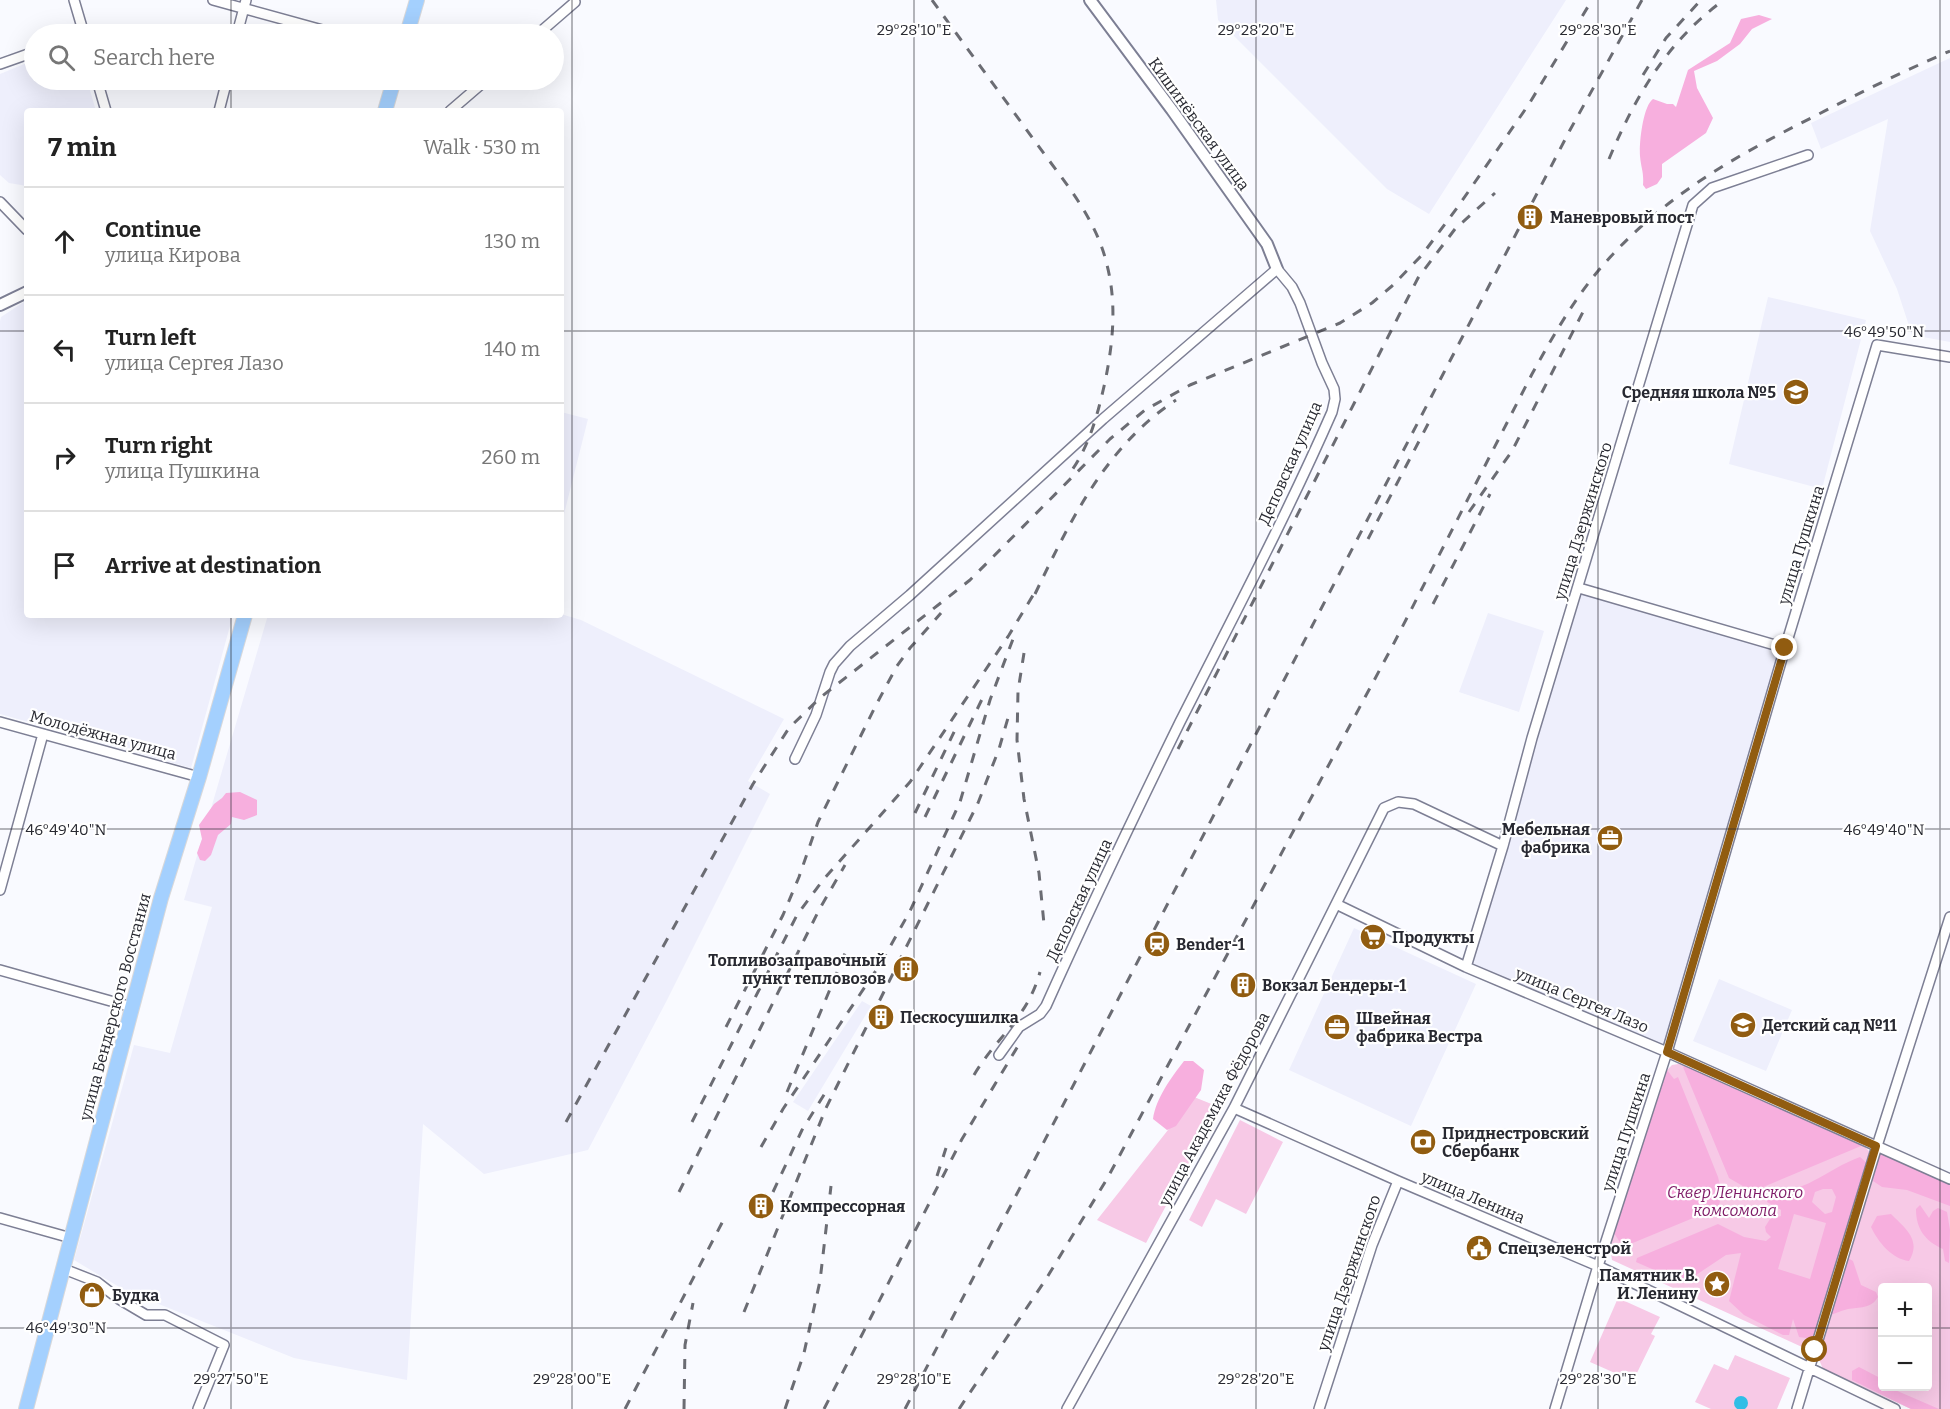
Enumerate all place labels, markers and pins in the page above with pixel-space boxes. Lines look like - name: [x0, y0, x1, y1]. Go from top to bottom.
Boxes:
- building icon: Маневровый пост: [1515, 202, 1545, 232]
- place label: Маневровый пост: [1550, 208, 1694, 227]
- school or university icon: Средняя школа №5: [1781, 377, 1811, 407]
- place label: Средняя школа №5: [1622, 383, 1776, 402]
- place label: Мебельная фабрика: [1502, 820, 1590, 857]
- office icon: Мебельная фабрика: [1595, 823, 1625, 853]
- supermarket icon: Продукты: [1358, 922, 1388, 952]
- place label: Продукты: [1392, 928, 1475, 947]
- station icon: Bender-1: [1142, 929, 1172, 959]
- place label: Bender-1: [1176, 935, 1245, 954]
- place label: Топливозаправочный пункт тепловозов: [708, 951, 886, 988]
- building icon: Топливозаправочный пункт тепловозов: [891, 954, 921, 984]
- building icon: Вокзал Бендеры-1: [1228, 970, 1258, 1000]
- place label: Вокзал Бендеры-1: [1262, 976, 1406, 995]
- building icon: Пескосушилка: [866, 1002, 896, 1032]
- place label: Пескосушилка: [900, 1008, 1019, 1027]
- place label: Швейная фабрика Вестра: [1356, 1009, 1482, 1046]
- school or university icon: Детский сад №11: [1728, 1010, 1758, 1040]
- office icon: Швейная фабрика Вестра: [1322, 1012, 1352, 1042]
- place label: Детский сад №11: [1762, 1016, 1897, 1035]
- place label: Приднестровский Сбербанк: [1442, 1124, 1589, 1161]
- bank icon: Приднестровский Сбербанк: [1408, 1127, 1438, 1157]
- building icon: Компрессорная: [746, 1191, 776, 1221]
- place label: Компрессорная: [780, 1197, 905, 1216]
- public building icon: Спецзеленстрой: [1464, 1233, 1494, 1263]
- place label: Спецзеленстрой: [1498, 1239, 1631, 1258]
- place label: Памятник В. И. Ленину: [1599, 1266, 1698, 1303]
- place icon: Памятник В. И. Ленину: [1702, 1269, 1732, 1299]
- shop icon: Будка: [77, 1280, 107, 1310]
- place label: Будка: [112, 1286, 159, 1305]

